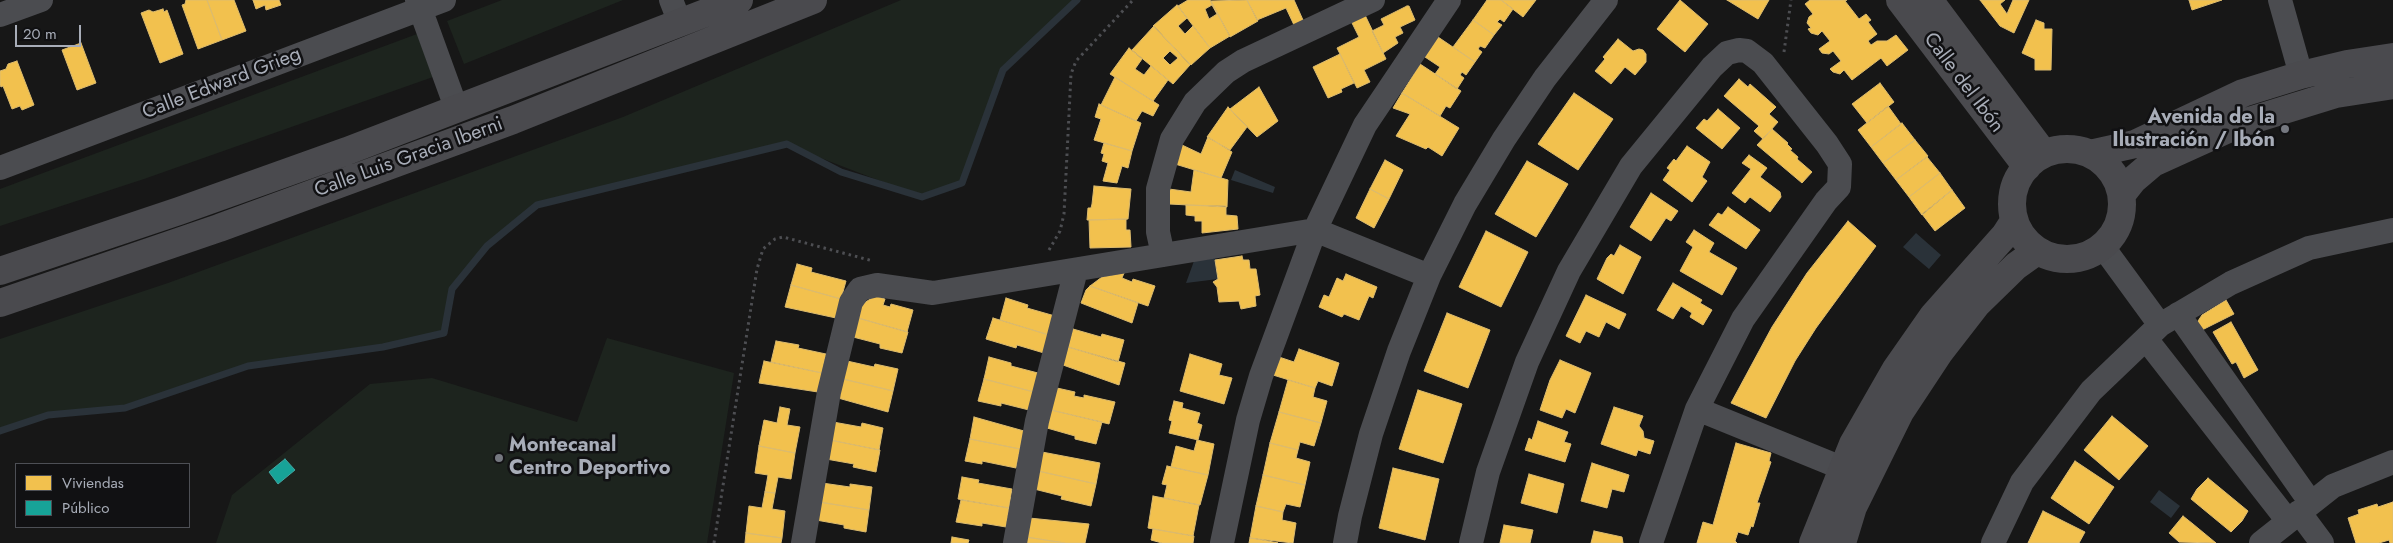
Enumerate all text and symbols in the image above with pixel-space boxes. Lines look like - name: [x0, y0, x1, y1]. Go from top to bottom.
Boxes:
- scale bar: [18, 15, 84, 47]
- text: 20 m: [23, 23, 57, 45]
- street label: Calle del Ibón: [1918, 28, 2008, 138]
- street label: Calle Edward Grieg: [139, 43, 305, 125]
- place label: Avenida de la Ilustración / Ibón: [2112, 106, 2275, 153]
- street label: Calle Luis Gracia Iberni: [312, 113, 506, 203]
- marker: Avenida de la Ilustración / Ibón: [2279, 123, 2291, 135]
- place label: Montecanal Centro Deportivo: [509, 434, 670, 481]
- marker: Montecanal Centro Deportivo: [493, 452, 505, 464]
- legend: [15, 463, 190, 528]
- text: Viviendas: [62, 472, 124, 494]
- text: Público: [62, 497, 109, 519]

